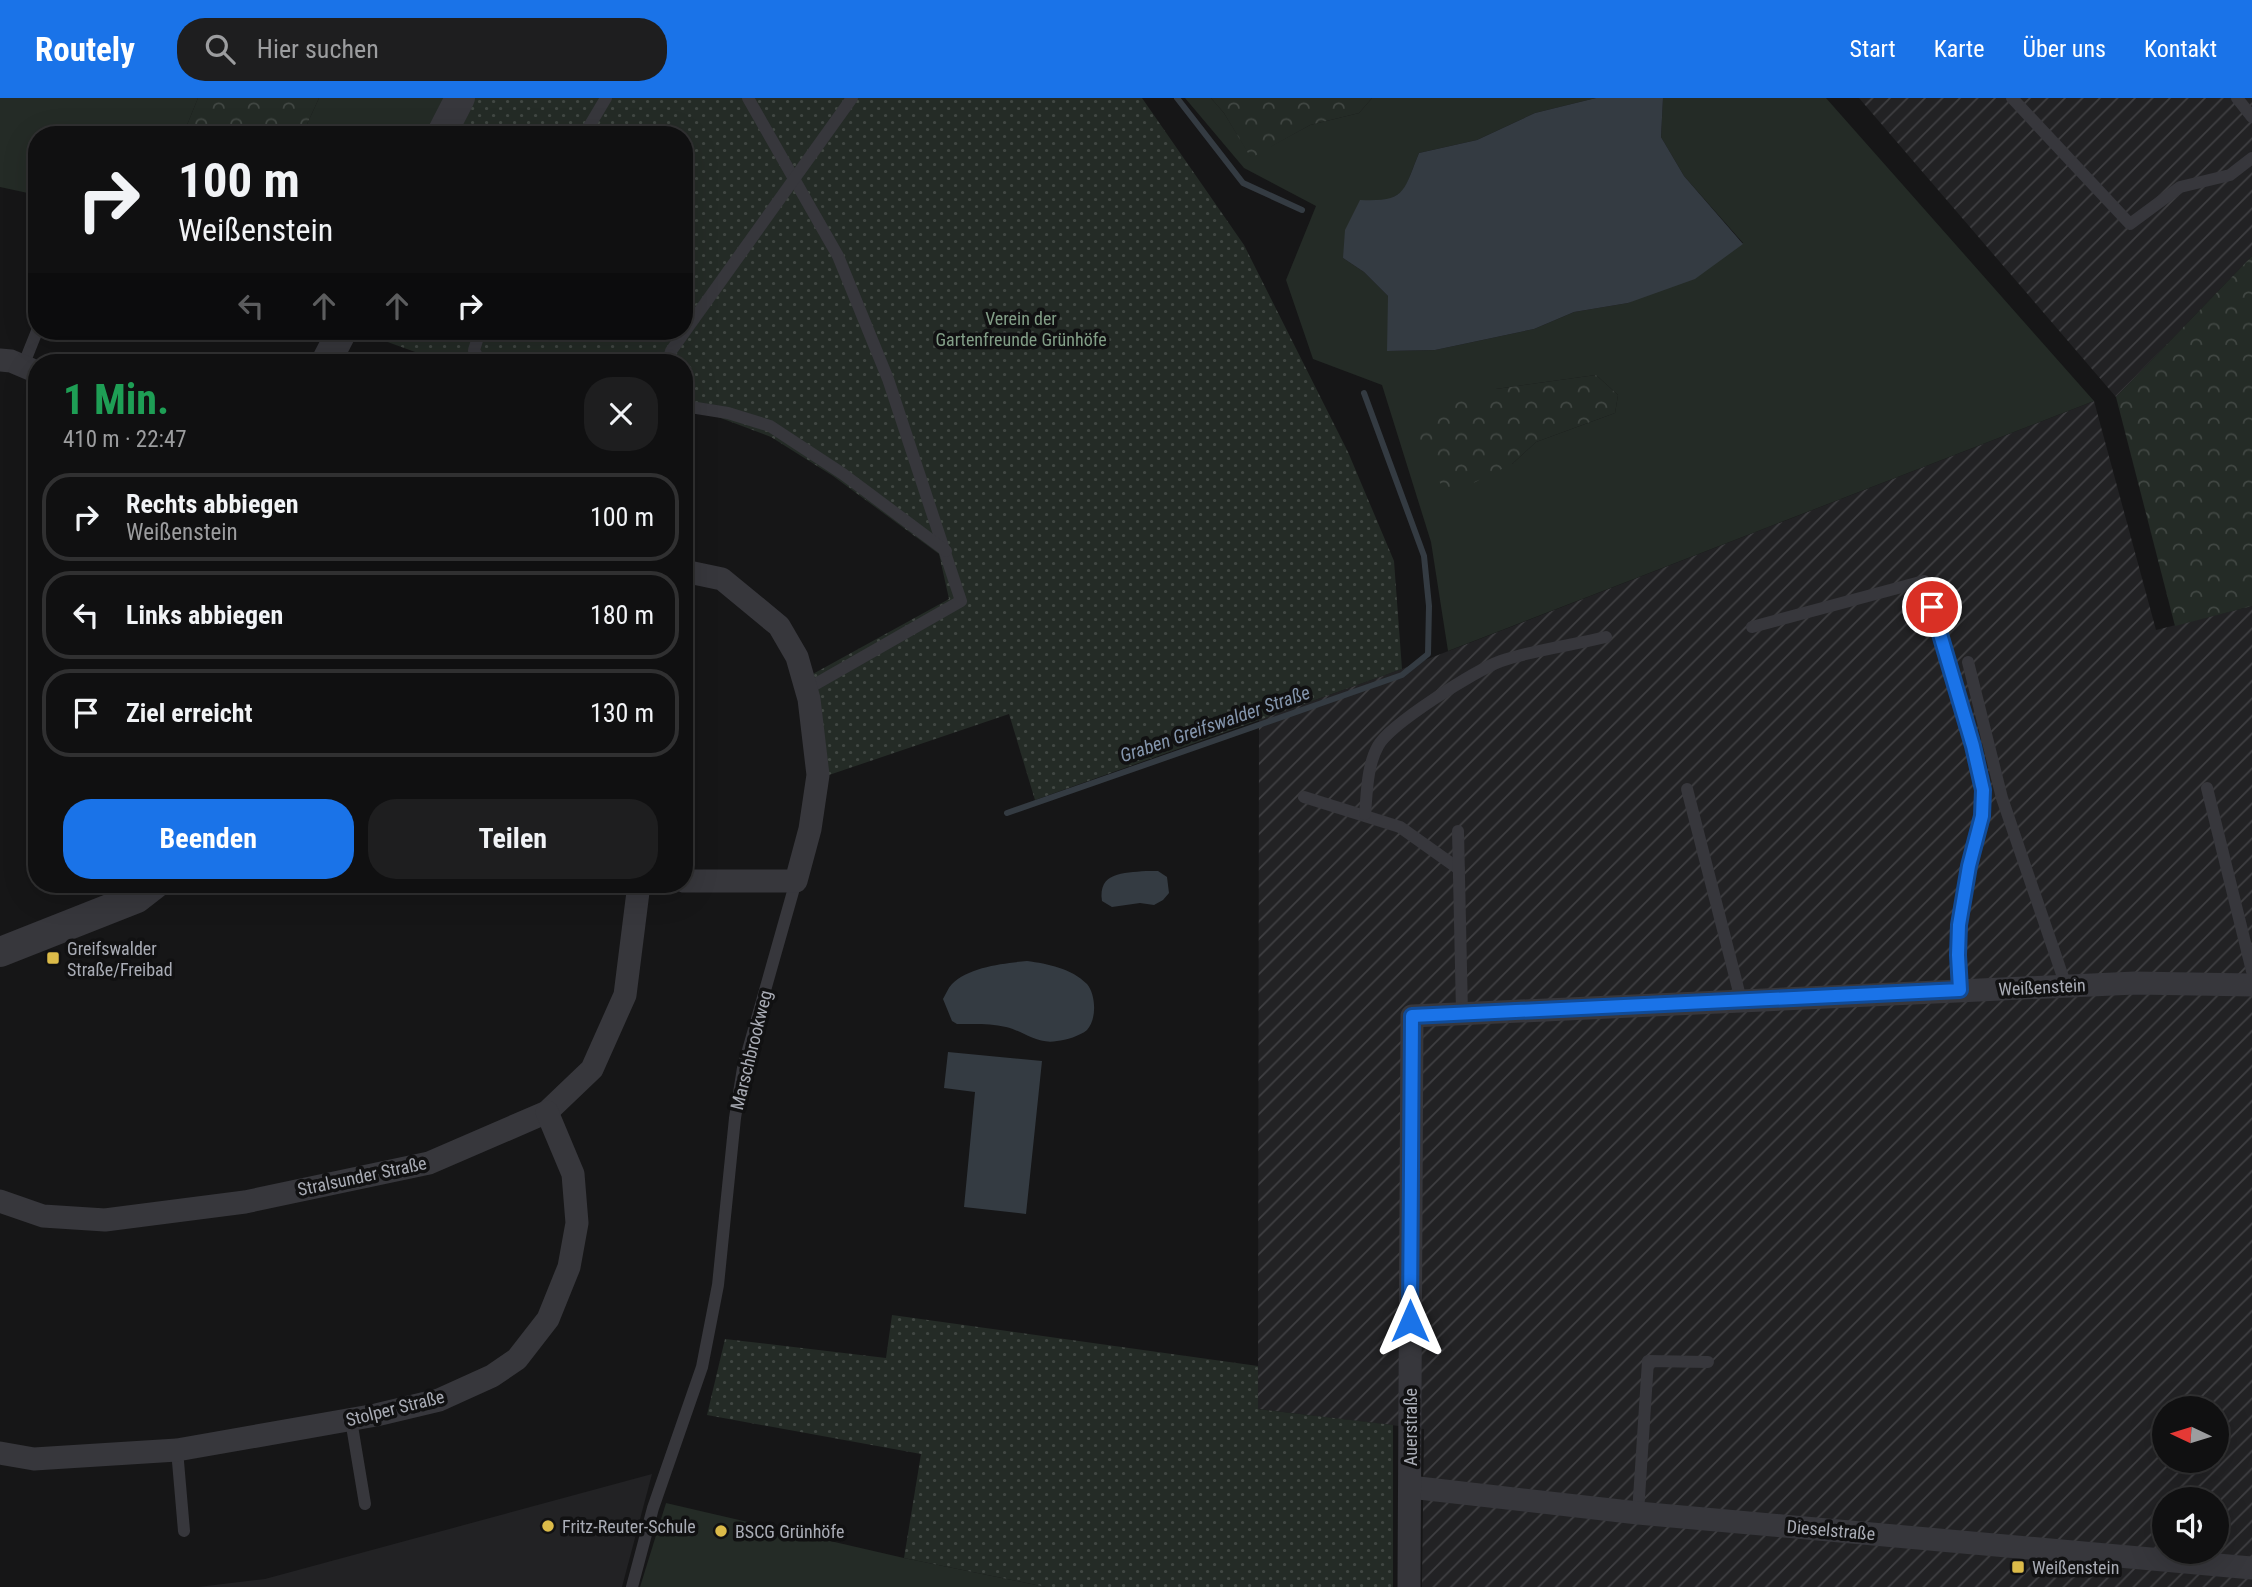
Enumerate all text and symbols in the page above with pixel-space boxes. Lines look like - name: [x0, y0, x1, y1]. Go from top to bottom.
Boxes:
- search box: [177, 18, 667, 81]
- text: Routely: [35, 30, 135, 69]
- icon: search: [201, 30, 239, 68]
- text: Hier suchen: [257, 34, 379, 64]
- text: Start: [1850, 35, 1896, 63]
- text: Karte: [1934, 35, 1984, 63]
- text: Über uns: [2022, 35, 2106, 63]
- text: Kontakt: [2144, 35, 2217, 63]
- text: 100 m: [178, 152, 300, 209]
- icon: right: [63, 154, 154, 245]
- text: Weißenstein: [178, 211, 333, 249]
- icon: left: [232, 287, 270, 325]
- icon: ahead: [305, 287, 343, 325]
- icon: ahead: [378, 287, 416, 325]
- icon: right: [451, 287, 489, 325]
- park label: Verein der Gartenfreunde Grünhöfe: [935, 308, 1107, 350]
- text: 1 Min.: [63, 375, 169, 424]
- button: close: [584, 377, 658, 451]
- text: 410 m · 22:47: [63, 426, 187, 453]
- text: Rechts abbiegen: [126, 489, 299, 519]
- icon: right: [67, 498, 105, 536]
- text: 100 m: [590, 502, 654, 532]
- text: Weißenstein: [126, 519, 238, 546]
- pin: [1902, 577, 1962, 637]
- icon: arrive: [1913, 588, 1951, 626]
- icon: left: [67, 596, 105, 634]
- text: Links abbiegen: [126, 600, 283, 630]
- text: 180 m: [590, 600, 654, 630]
- water label: Graben Greifswalder Straße: [1117, 681, 1313, 767]
- icon: arrive: [67, 694, 105, 732]
- text: Ziel erreicht: [126, 698, 252, 728]
- text: 130 m: [590, 698, 654, 728]
- button: Beenden: [63, 799, 354, 879]
- button: Teilen: [368, 799, 658, 879]
- place label: Greifswalder Straße/Freibad: [67, 938, 173, 980]
- marker: Greifswalder Straße/Freibad: [45, 950, 61, 966]
- street label: Weißenstein: [1998, 974, 2086, 1000]
- street label: Marschbrookweg: [726, 988, 776, 1112]
- street label: Stralsunder Straße: [296, 1152, 428, 1200]
- position arrow: [1373, 1284, 1447, 1358]
- street label: Stolper Straße: [344, 1386, 446, 1430]
- street label: Auerstraße: [1400, 1388, 1421, 1466]
- north arrow: [2152, 1396, 2230, 1474]
- map controls: [2152, 1396, 2229, 1564]
- button: sound: [2152, 1487, 2229, 1564]
- place label: Fritz-Reuter-Schule: [562, 1516, 696, 1537]
- street label: Dieselstraße: [1786, 1516, 1876, 1544]
- marker: Fritz-Reuter-Schule: [540, 1518, 556, 1534]
- place label: BSCG Grünhöfe: [735, 1521, 844, 1542]
- marker: BSCG Grünhöfe: [713, 1523, 729, 1539]
- place label: Weißenstein: [2032, 1557, 2119, 1578]
- marker: Weißenstein: [2010, 1559, 2026, 1575]

